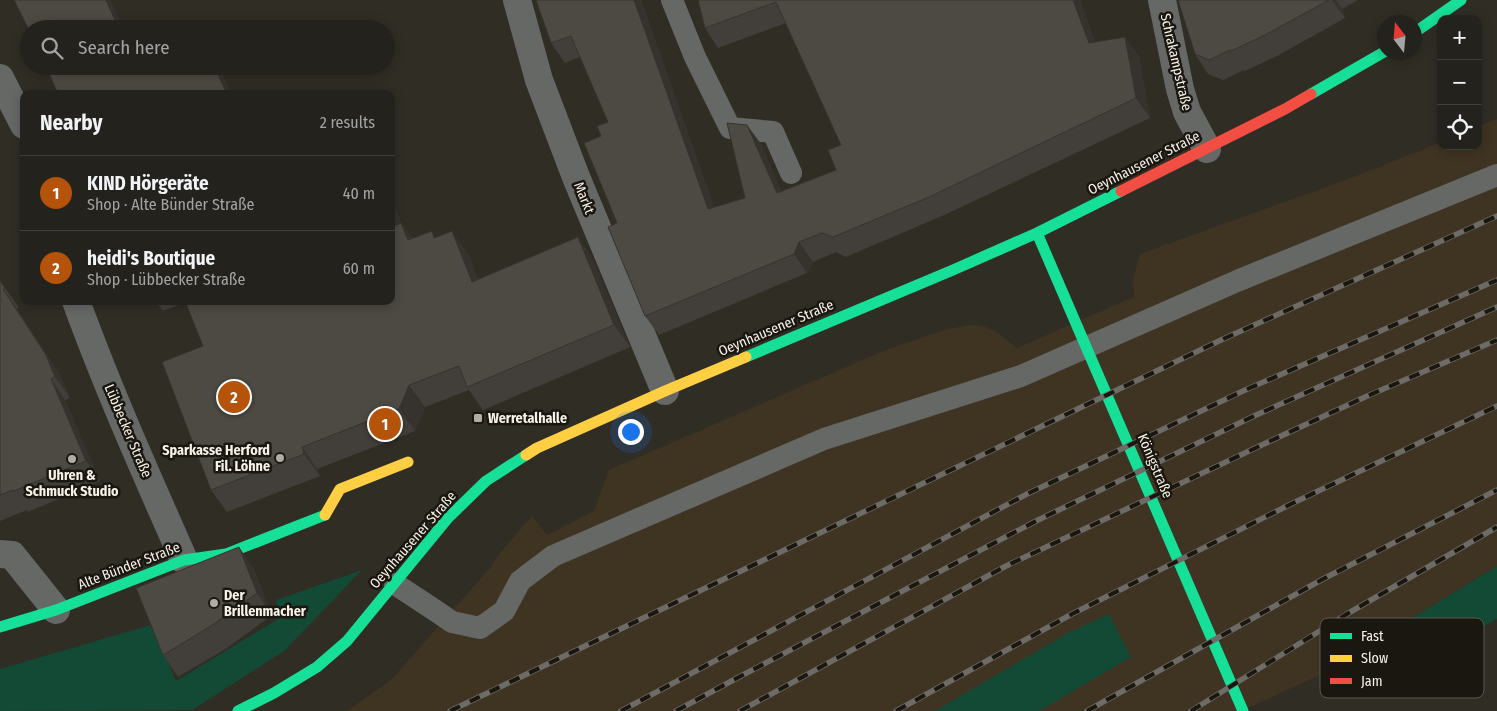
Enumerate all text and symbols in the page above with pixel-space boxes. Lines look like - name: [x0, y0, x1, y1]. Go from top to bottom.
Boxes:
- street label: Schrakampstraße: [1157, 12, 1195, 112]
- north arrow: [1377, 15, 1422, 60]
- map controls: [1437, 15, 1482, 150]
- button: +: [1437, 15, 1482, 60]
- search box: [20, 20, 395, 75]
- icon: search: [38, 34, 66, 62]
- text: Search here: [78, 36, 170, 59]
- button: −: [1437, 60, 1482, 105]
- button: locate: [1437, 105, 1482, 150]
- text: Nearby: [40, 110, 102, 136]
- text: 2 results: [320, 113, 375, 132]
- street label: Oeynhausener Straße: [1085, 127, 1203, 199]
- text: KIND Hörgeräte: [87, 172, 209, 195]
- street label: Markt: [570, 180, 598, 217]
- text: 1: [53, 184, 59, 203]
- text: 40 m: [343, 184, 375, 203]
- text: Shop · Alte Bünder Straße: [87, 195, 254, 214]
- text: heidi's Boutique: [87, 247, 215, 270]
- text: 2: [52, 259, 60, 278]
- text: 60 m: [343, 259, 375, 278]
- text: Shop · Lübbecker Straße: [87, 270, 245, 289]
- street label: Oeynhausener Straße: [716, 296, 836, 360]
- pin: 2: [218, 378, 250, 416]
- street label: Lübbecker Straße: [101, 382, 155, 480]
- pin: 1: [369, 405, 401, 443]
- place label: Werretalhalle: [488, 410, 567, 427]
- marker: Werretalhalle: [472, 412, 484, 424]
- your location: [618, 419, 644, 445]
- street label: Königstraße: [1134, 431, 1176, 501]
- place label: Sparkasse Herford Fil. Löhne: [162, 442, 270, 475]
- marker: Sparkasse Herford Fil. Löhne: [274, 452, 286, 464]
- marker: Uhren & Schmuck Studio: [66, 453, 78, 465]
- place label: Uhren & Schmuck Studio: [26, 467, 119, 500]
- street label: Oeynhausener Straße: [366, 488, 460, 592]
- street label: Alte Bünder Straße: [76, 539, 182, 593]
- place label: Der Brillenmacher: [224, 587, 307, 620]
- marker: Der Brillenmacher: [208, 597, 220, 609]
- legend: [1320, 618, 1484, 698]
- text: Fast: [1361, 628, 1384, 645]
- text: Slow: [1361, 650, 1388, 667]
- text: Jam: [1361, 673, 1382, 690]

